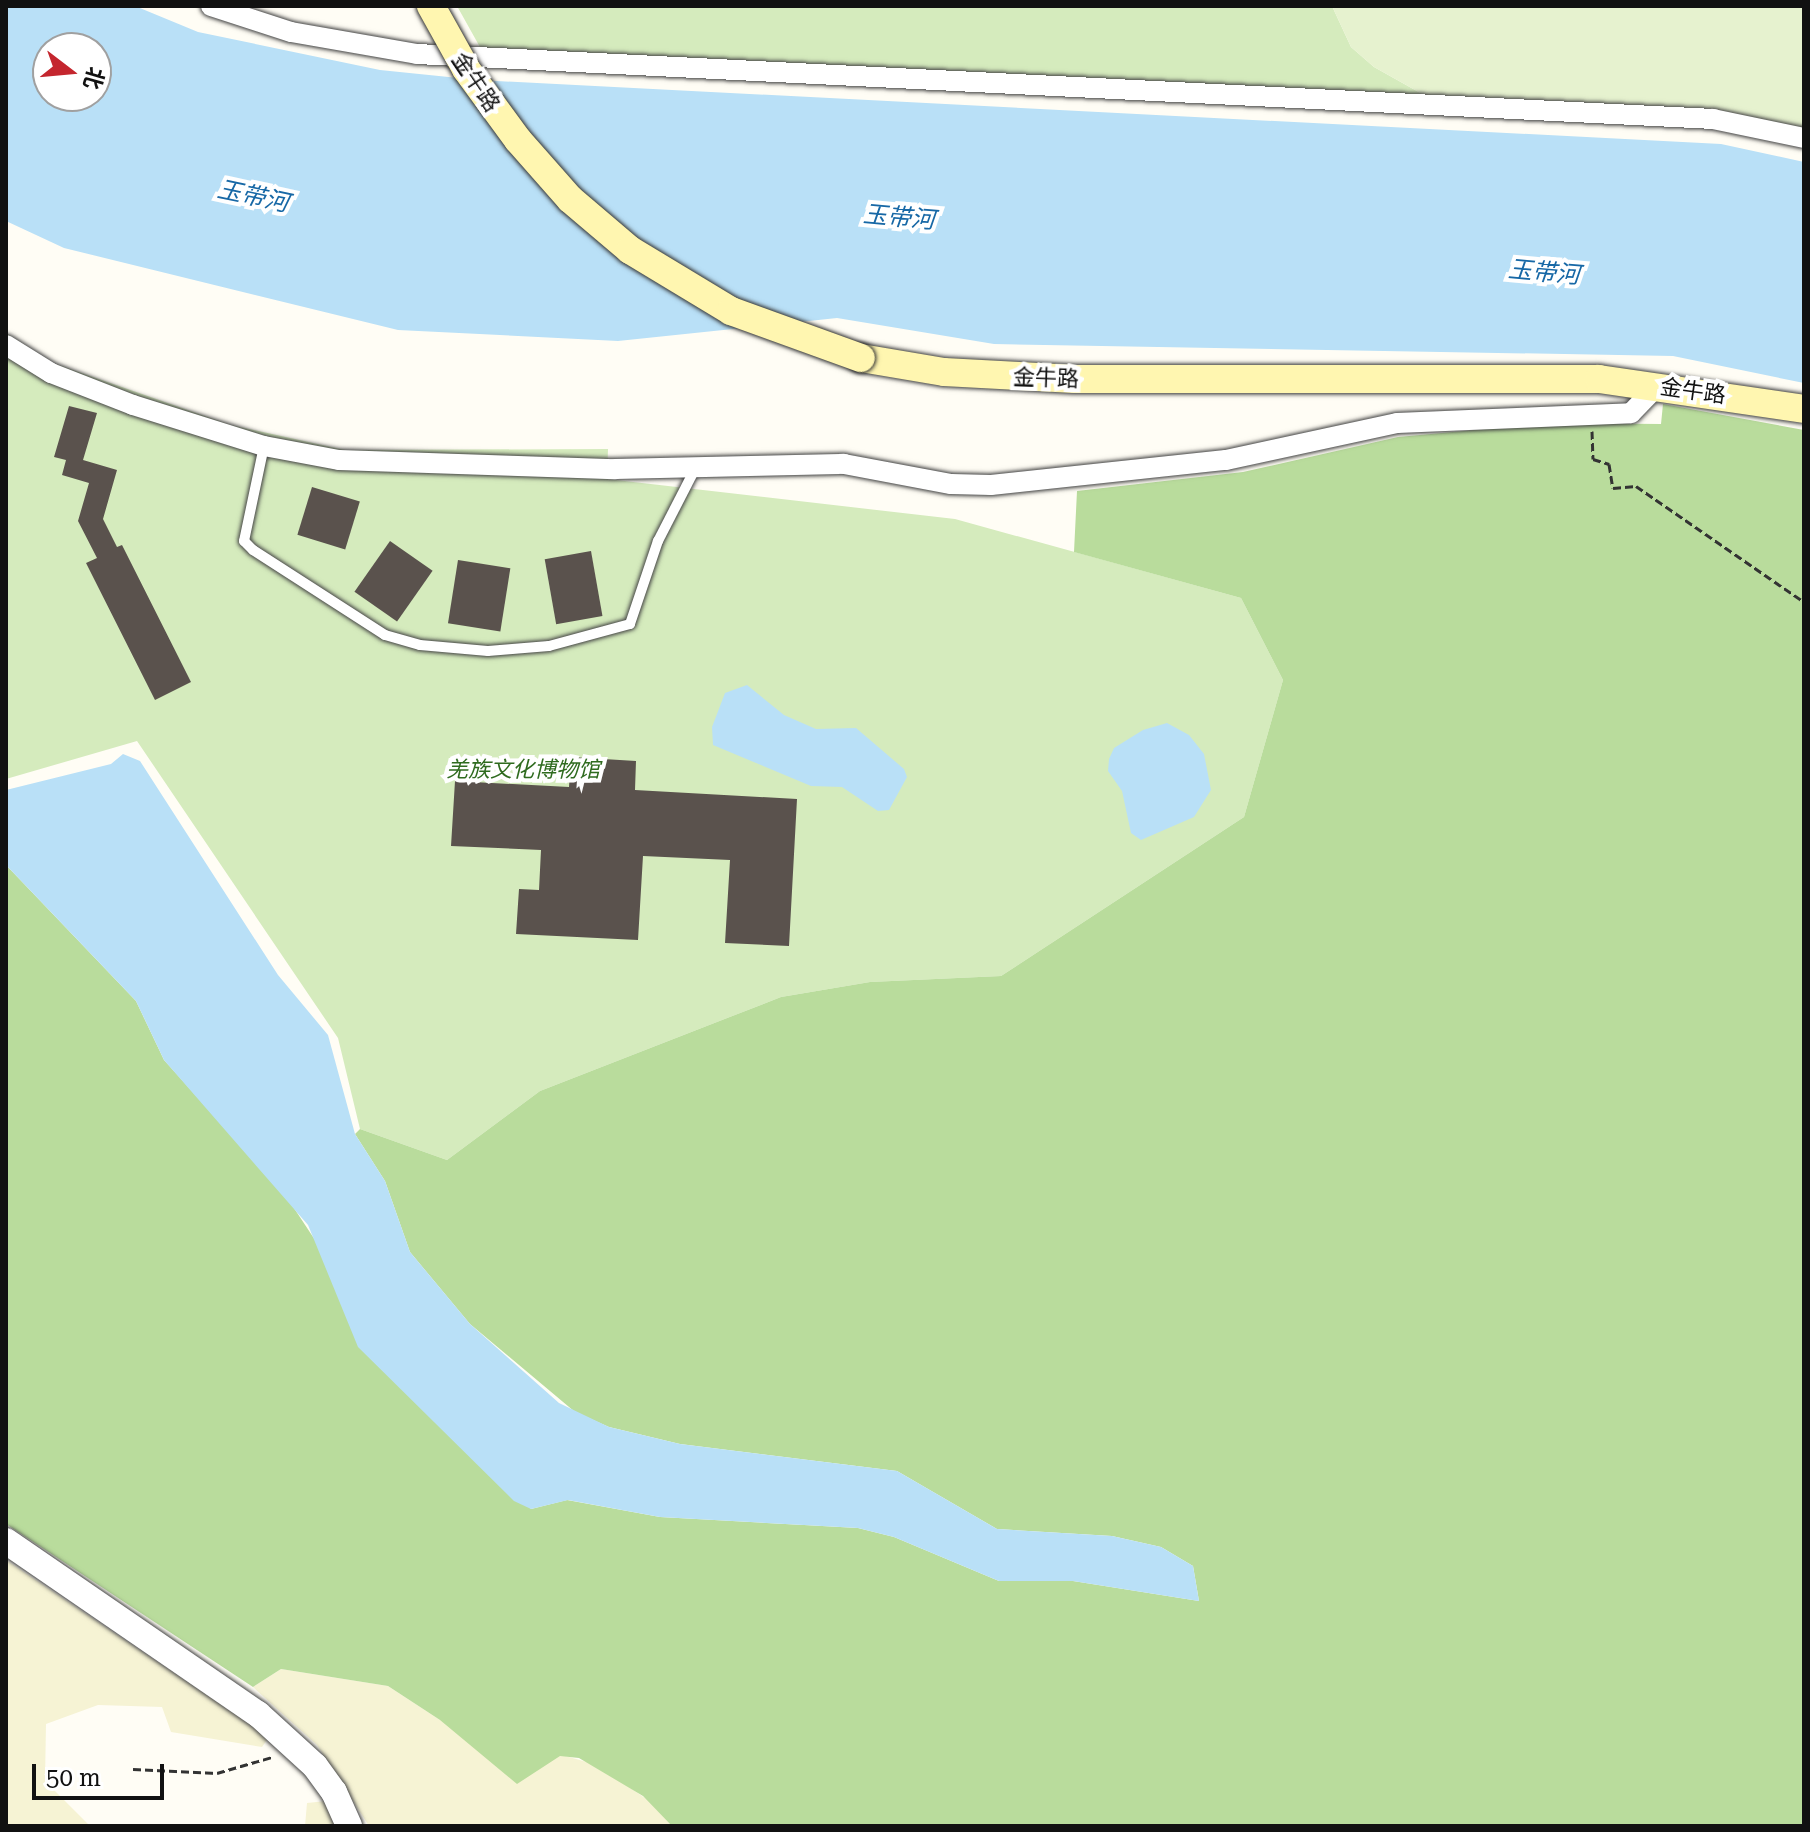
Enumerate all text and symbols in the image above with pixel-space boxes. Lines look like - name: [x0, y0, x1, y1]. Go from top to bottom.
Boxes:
- north arrow: [32, 32, 112, 112]
- street label: 金牛路: [447, 47, 505, 117]
- text: 北: [79, 64, 109, 92]
- water label: 玉带河: [215, 175, 291, 219]
- water label: 玉带河: [862, 201, 936, 235]
- water label: 玉带河: [1507, 256, 1581, 290]
- street label: 金牛路: [1013, 364, 1079, 392]
- street label: 金牛路: [1658, 373, 1728, 409]
- park label: 羌族文化博物馆: [446, 757, 600, 783]
- scale bar: [36, 1748, 168, 1798]
- text: 50 m: [46, 1764, 101, 1792]

